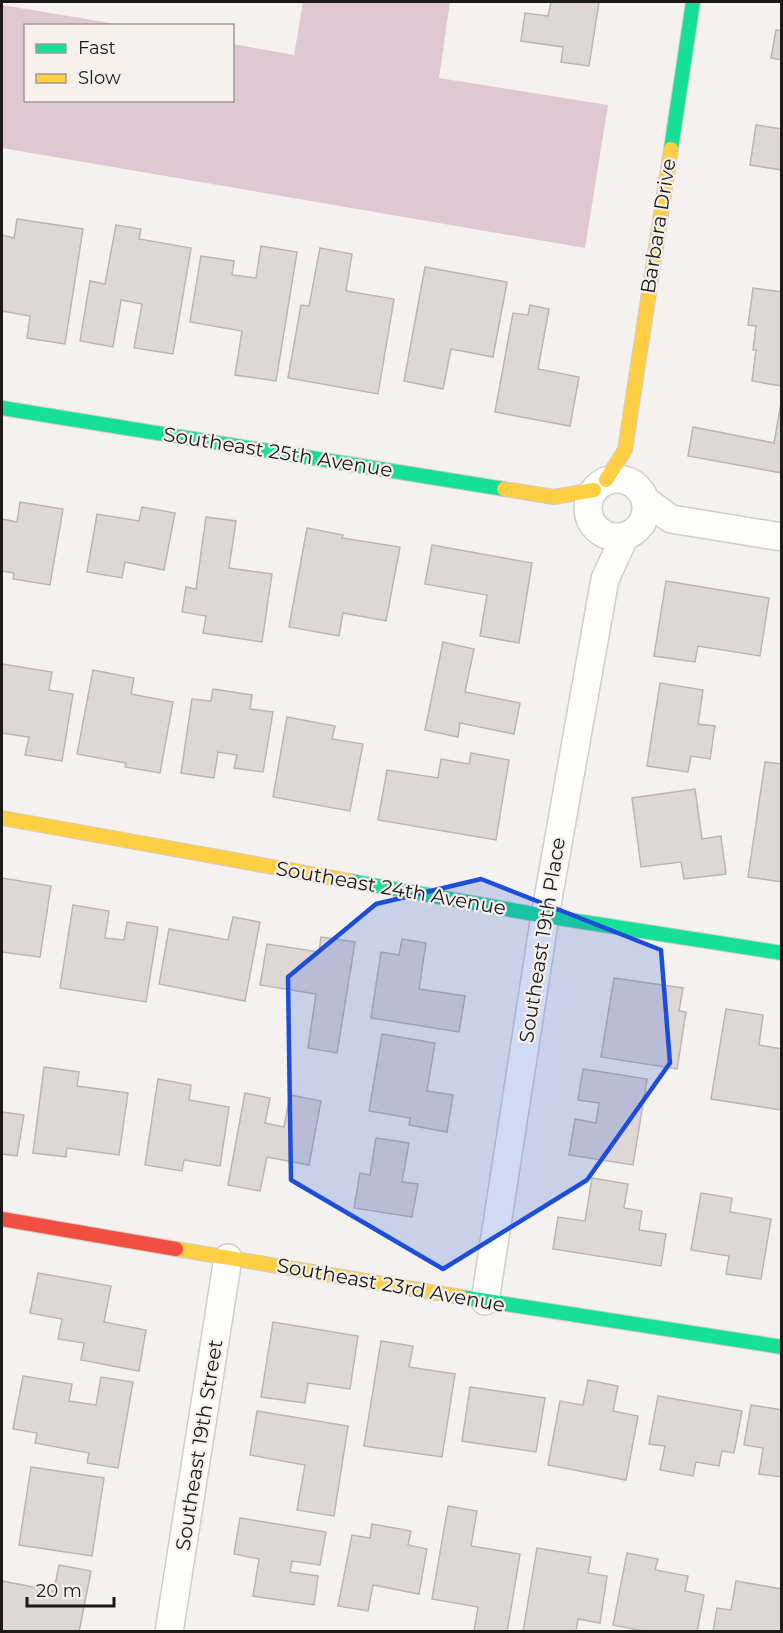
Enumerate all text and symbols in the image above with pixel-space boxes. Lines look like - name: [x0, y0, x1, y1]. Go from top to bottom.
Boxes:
- legend: [24, 24, 234, 102]
- text: Fast: [78, 37, 116, 59]
- text: Slow: [78, 67, 121, 89]
- street label: Barbara Drive: [635, 157, 681, 295]
- street label: Southeast 25th Avenue: [162, 422, 394, 482]
- street label: Southeast 19th Place: [514, 835, 570, 1045]
- street label: Southeast 24th Avenue: [274, 856, 508, 920]
- street label: Southeast 23rd Avenue: [275, 1253, 507, 1317]
- street label: Southeast 19th Street: [170, 1338, 228, 1552]
- scale bar: [27, 1570, 114, 1608]
- text: 20 m: [36, 1580, 82, 1602]

